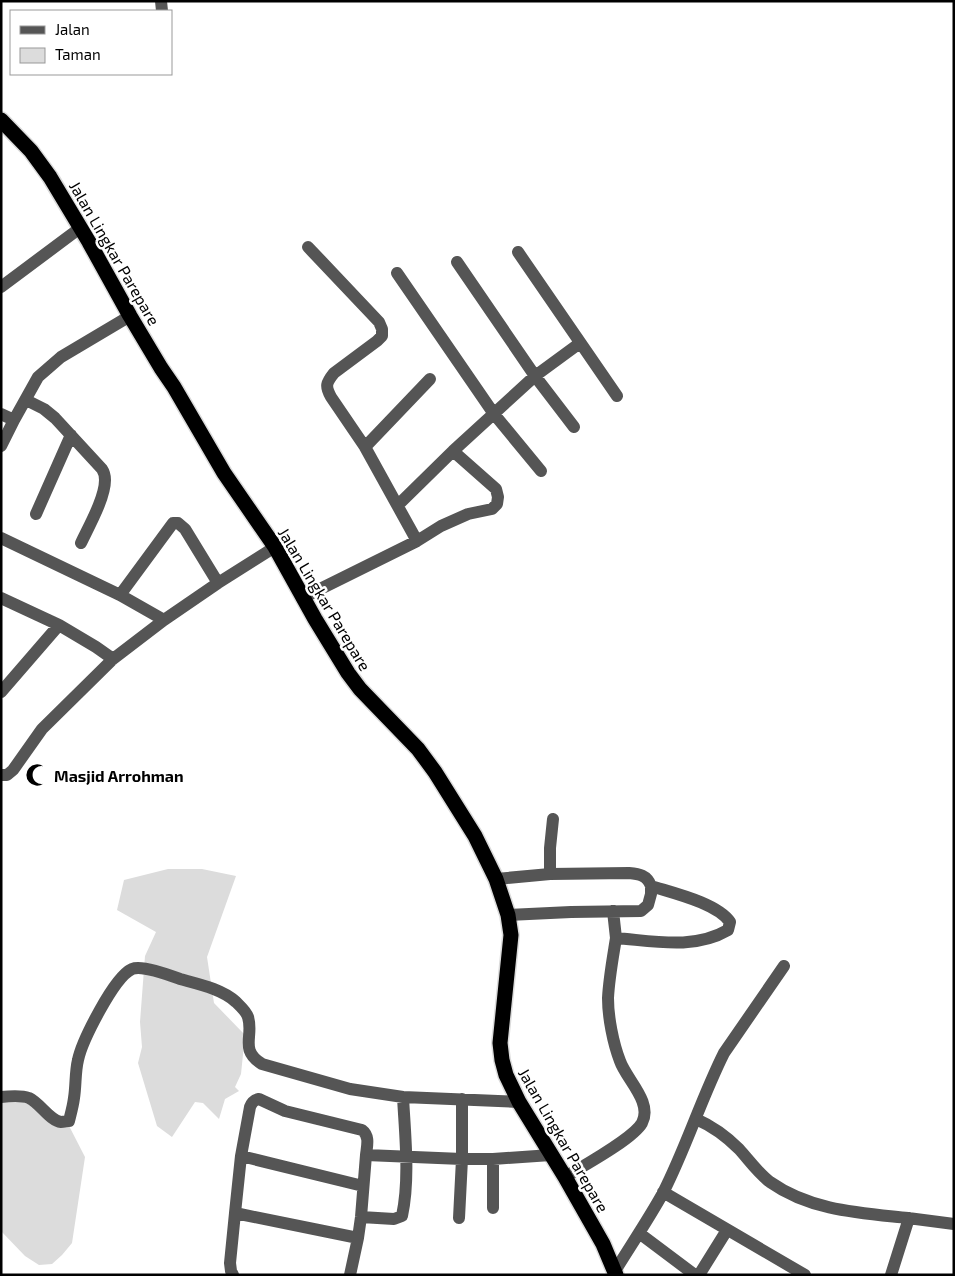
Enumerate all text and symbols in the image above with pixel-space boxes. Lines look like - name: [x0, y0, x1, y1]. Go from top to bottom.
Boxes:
- legend: [10, 10, 172, 75]
- text: Jalan: [55, 20, 90, 38]
- text: Taman: [55, 45, 101, 63]
- street label: Jalan Lingkar Parepare: [66, 177, 164, 329]
- street label: Jalan Lingkar Parepare: [275, 524, 375, 674]
- mosque icon: Masjid Arrohman: [24, 762, 50, 788]
- place label: Masjid Arrohman: [54, 766, 184, 785]
- street label: Jalan Lingkar Parepare: [515, 1064, 613, 1216]

